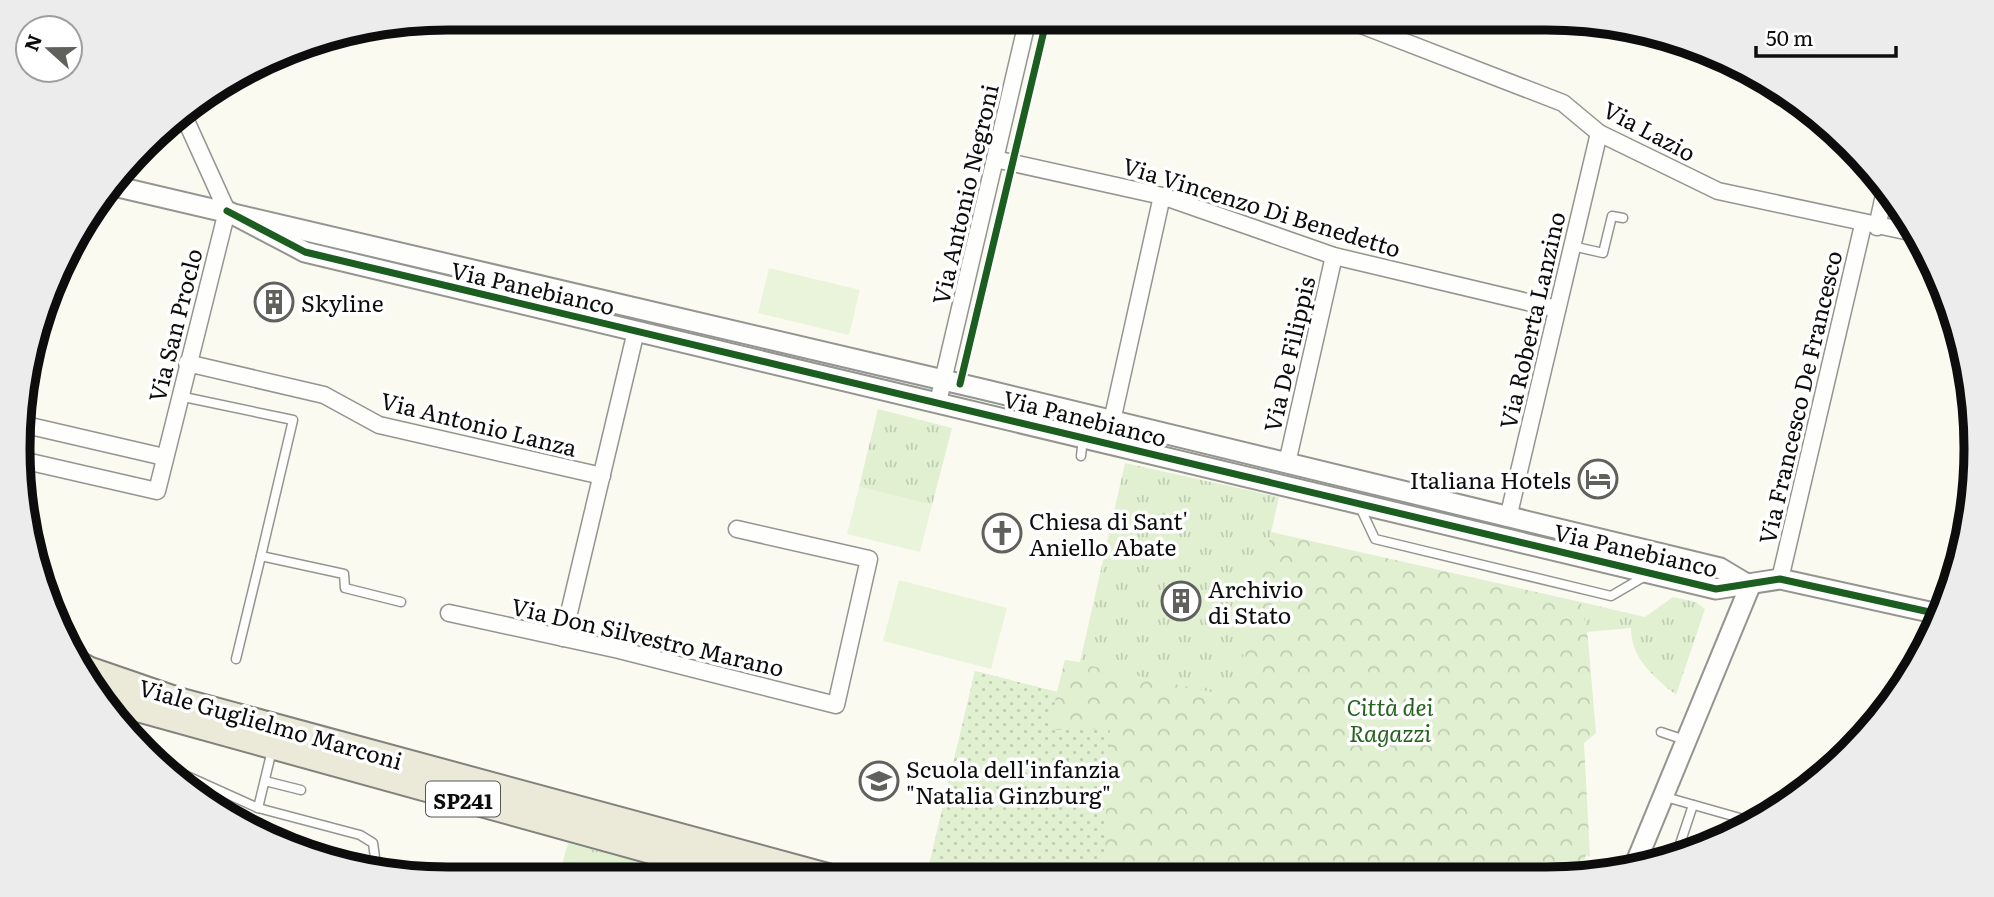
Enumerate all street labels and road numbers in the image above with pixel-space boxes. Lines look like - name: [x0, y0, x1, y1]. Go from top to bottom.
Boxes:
- street label: Via Antonio Negroni: [922, 80, 1006, 308]
- street label: Via Lazio: [1598, 91, 1702, 169]
- street label: Via Vincenzo Di Benedetto: [1119, 147, 1405, 265]
- street label: Via Roberta Lanzino: [1489, 208, 1573, 432]
- street label: Via San Proclo: [139, 245, 209, 405]
- street label: Via Francesco De Francesco: [1749, 247, 1849, 547]
- street label: Via Panebianco: [448, 252, 618, 322]
- street label: Via De Filippis: [1254, 273, 1322, 435]
- street label: Via Panebianco: [1000, 380, 1170, 454]
- street label: Via Antonio Lanza: [377, 382, 581, 464]
- street label: Via Panebianco: [1551, 514, 1721, 584]
- street label: Via Don Silvestro Marano: [508, 588, 788, 684]
- street label: Viale Guglielmo Marconi: [135, 669, 407, 777]
- road number: SP241: [426, 782, 500, 816]

